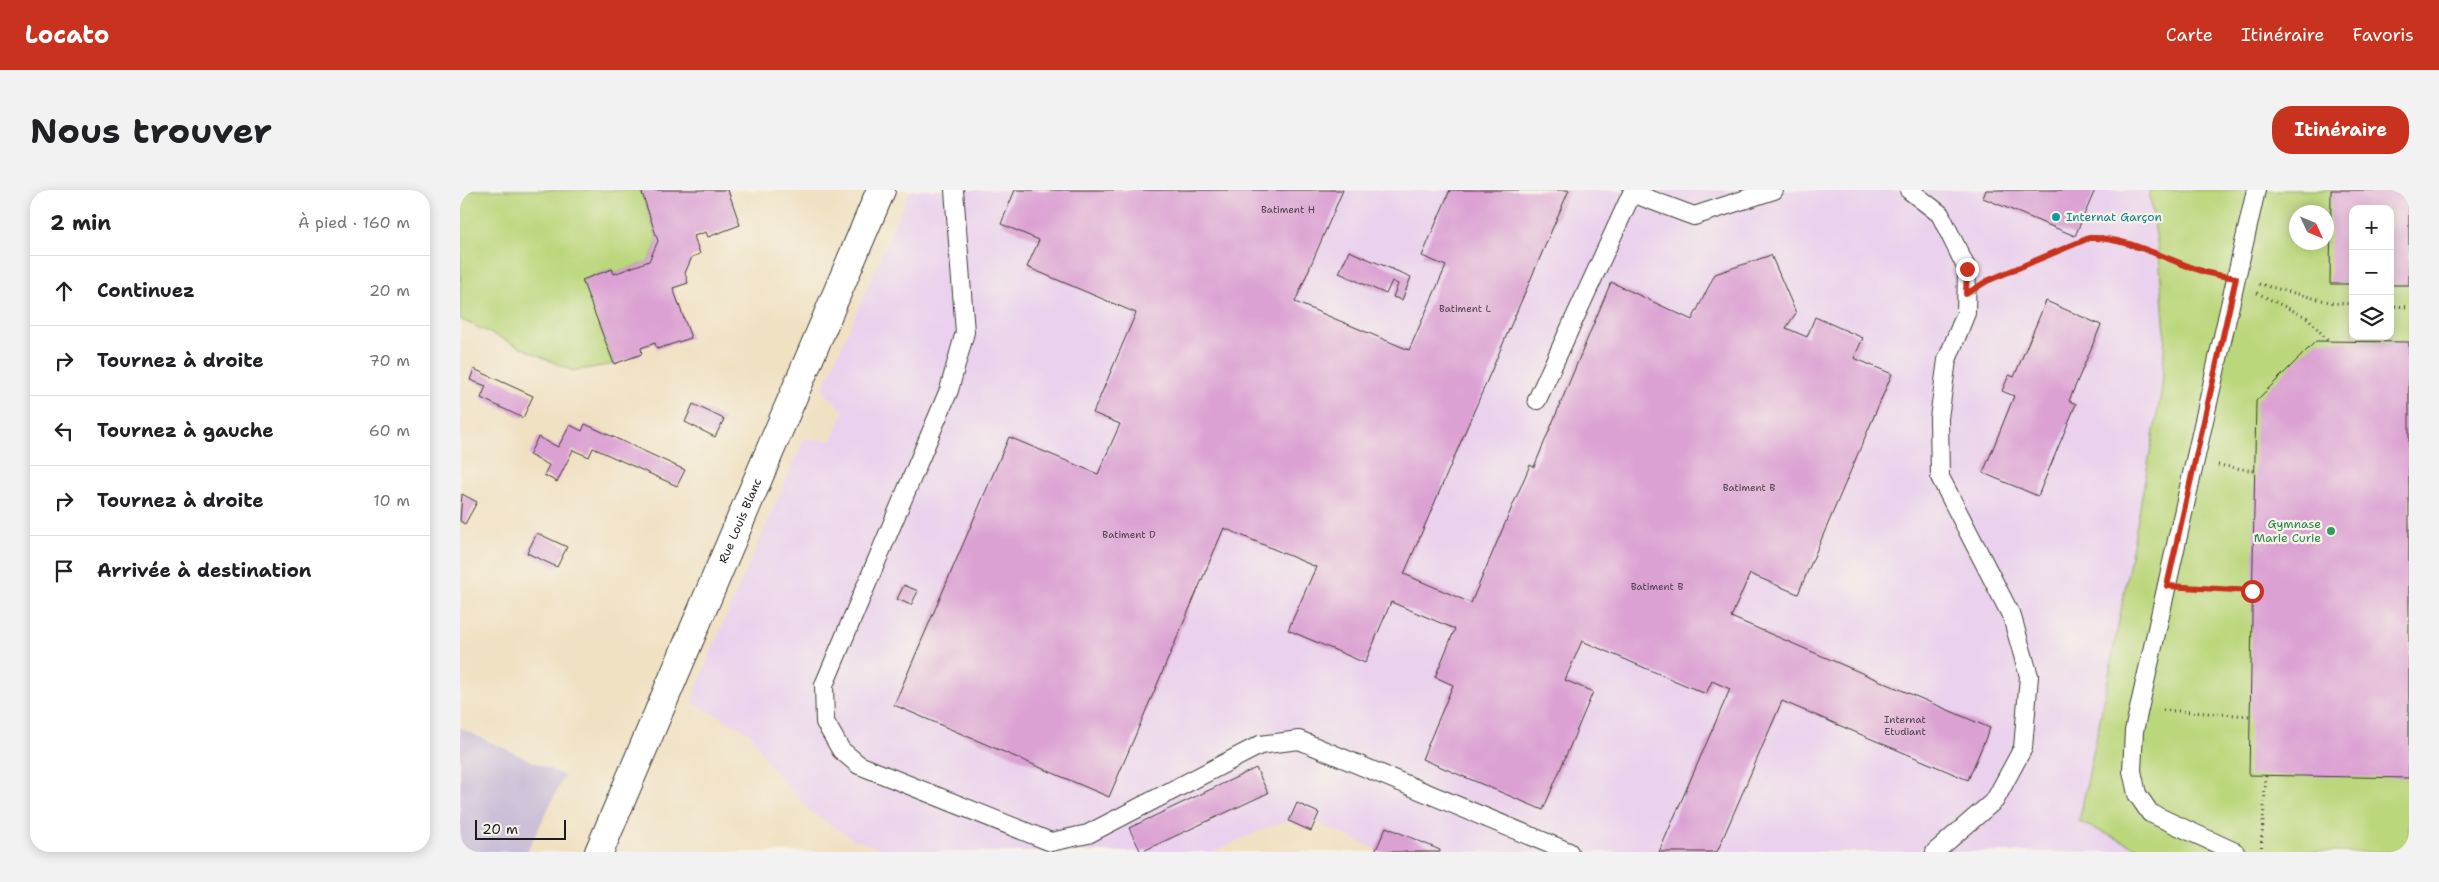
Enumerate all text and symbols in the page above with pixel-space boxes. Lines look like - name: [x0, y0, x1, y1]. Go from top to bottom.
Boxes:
- text: Locato: [25, 19, 109, 51]
- text: Carte: [2166, 23, 2213, 47]
- text: Itinéraire: [2241, 23, 2325, 47]
- text: Favoris: [2353, 23, 2414, 47]
- button: Itinéraire: [2272, 106, 2409, 154]
- text: Nous trouver: [30, 107, 272, 154]
- house number: Batiment H: [1261, 203, 1315, 216]
- north arrow: [2289, 205, 2334, 250]
- map controls: [2349, 205, 2394, 340]
- button: +: [2349, 205, 2394, 250]
- text: 2 min: [50, 209, 111, 237]
- place label: Internat Garçon: [2066, 209, 2162, 225]
- marker: Internat Garçon: [2050, 211, 2062, 223]
- text: À pied · 160 m: [298, 212, 410, 233]
- button: −: [2349, 250, 2394, 295]
- route end: [1956, 258, 1979, 281]
- icon: ahead: [50, 277, 78, 305]
- text: Continuez: [97, 278, 195, 303]
- text: 20 m: [369, 280, 410, 301]
- button: layers: [2349, 295, 2394, 340]
- house number: Batiment L: [1439, 302, 1492, 315]
- icon: right: [50, 347, 78, 375]
- text: Tournez à droite: [97, 348, 264, 373]
- text: 70 m: [369, 350, 410, 371]
- icon: left: [50, 417, 78, 445]
- text: Tournez à gauche: [97, 418, 274, 443]
- text: 60 m: [369, 420, 410, 441]
- street label: Rue Louis Blanc: [715, 476, 765, 566]
- house number: Batiment B: [1723, 481, 1775, 494]
- icon: right: [50, 487, 78, 515]
- text: Tournez à droite: [97, 488, 264, 513]
- text: 10 m: [373, 490, 410, 511]
- place label: Gymnase Marie Curie: [2254, 516, 2321, 546]
- marker: Gymnase Marie Curie: [2325, 525, 2337, 537]
- house number: Batiment D: [1102, 528, 1156, 541]
- icon: arrive: [50, 557, 78, 585]
- text: Arrivée à destination: [97, 558, 311, 583]
- house number: Batiment B: [1631, 580, 1683, 593]
- route start: [2241, 580, 2264, 603]
- house number: Internat Etudiant: [1884, 713, 1926, 738]
- scale bar: [475, 817, 566, 840]
- text: 20 m: [482, 820, 518, 838]

